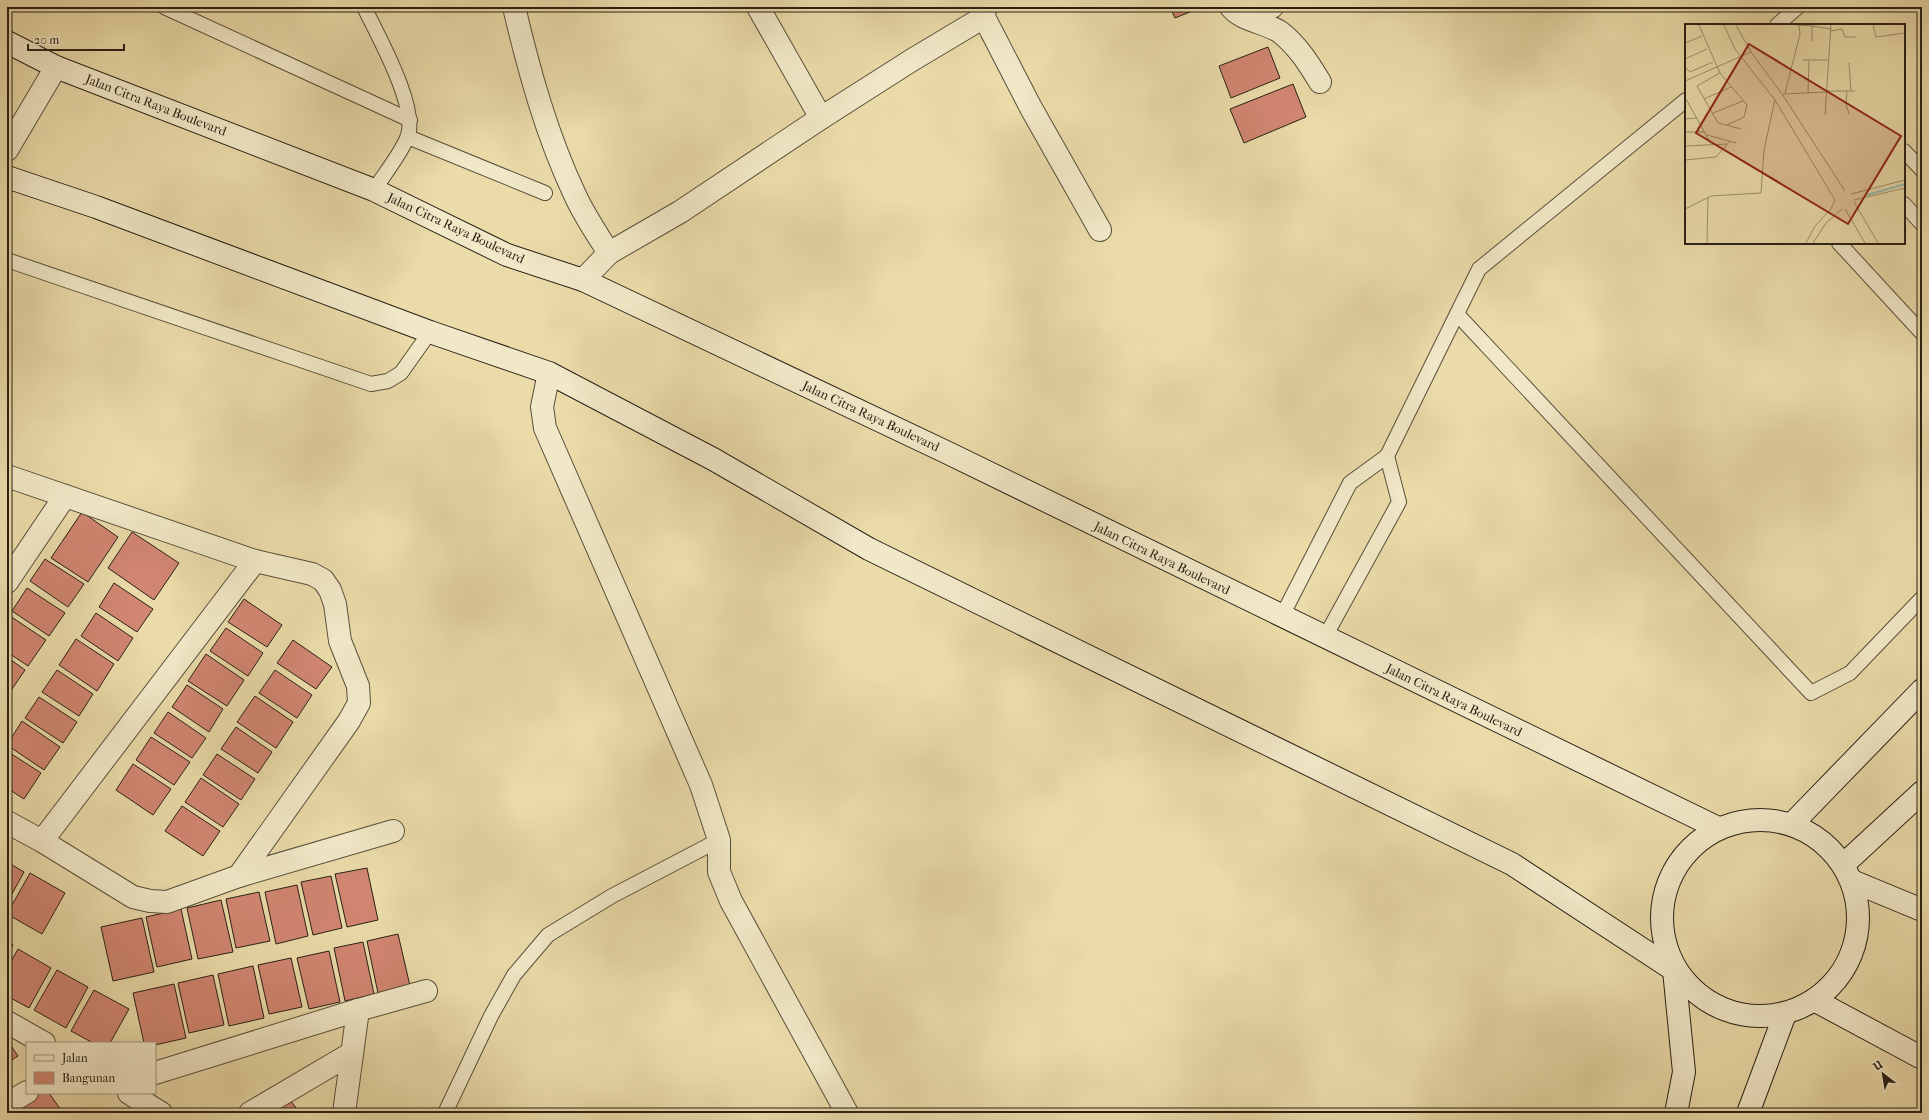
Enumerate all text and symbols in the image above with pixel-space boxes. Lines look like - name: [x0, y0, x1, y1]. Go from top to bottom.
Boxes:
- inset map: [1685, 24, 1905, 244]
- scale bar: [28, 26, 124, 52]
- text: 20 m: [34, 33, 59, 47]
- street label: Jalan Citra Raya Boulevard: [82, 71, 230, 139]
- street label: Jalan Citra Raya Boulevard: [384, 189, 528, 267]
- street label: Jalan Citra Raya Boulevard: [799, 377, 943, 455]
- street label: Jalan Citra Raya Boulevard: [1090, 518, 1233, 598]
- street label: Jalan Citra Raya Boulevard: [1382, 660, 1525, 740]
- legend: [26, 1042, 156, 1094]
- text: Jalan: [61, 1051, 88, 1065]
- north arrow: [1863, 1054, 1903, 1094]
- text: U: [1870, 1058, 1885, 1074]
- text: Bangunan: [62, 1071, 115, 1085]

